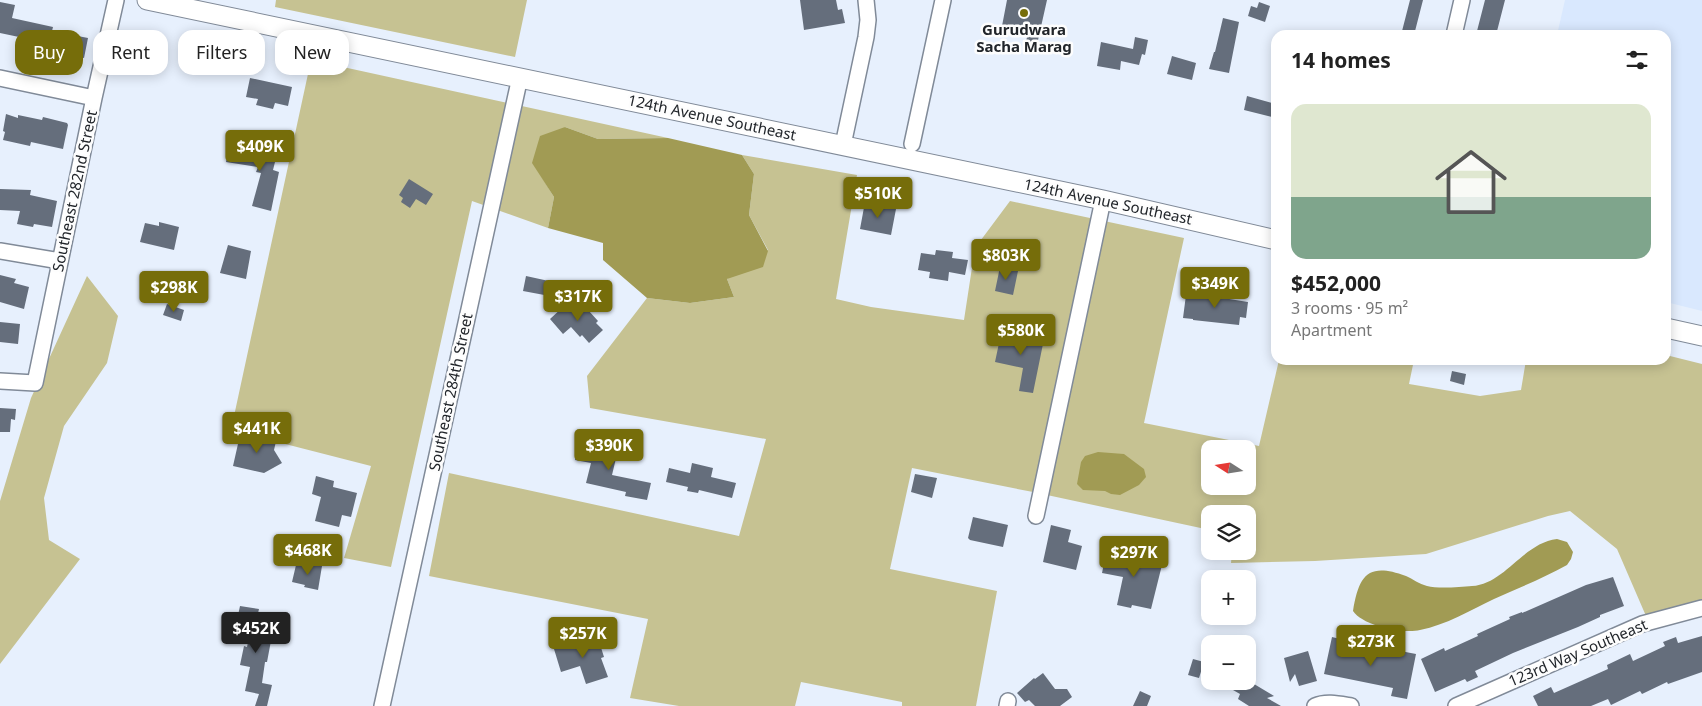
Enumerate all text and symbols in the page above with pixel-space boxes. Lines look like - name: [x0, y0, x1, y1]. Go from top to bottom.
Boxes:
- marker: Gurudwara Sacha Marag: [1018, 7, 1030, 19]
- place label: Gurudwara Sacha Marag: [976, 19, 1072, 56]
- chip: Buy: [15, 30, 83, 75]
- chip: Rent: [93, 30, 168, 75]
- chip: Filters: [178, 30, 265, 75]
- chip: New: [275, 30, 349, 75]
- text: 14 homes: [1291, 46, 1391, 74]
- icon: filters: [1623, 46, 1651, 74]
- street label: 124th Avenue Southeast: [626, 89, 799, 145]
- street label: Southeast 282nd Street: [47, 108, 101, 273]
- pin: $409K: [225, 130, 295, 172]
- text: $409K: [236, 135, 284, 157]
- icon: home: [1426, 137, 1516, 227]
- street label: 124th Avenue Southeast: [1022, 173, 1195, 229]
- pin: $510K: [843, 176, 913, 219]
- text: $510K: [854, 182, 902, 204]
- pin: $803K: [971, 238, 1041, 281]
- text: $803K: [982, 244, 1030, 266]
- pin: $349K: [1180, 266, 1250, 309]
- text: $452,000: [1291, 269, 1381, 297]
- pin: $298K: [139, 270, 209, 313]
- text: $349K: [1191, 272, 1239, 294]
- text: $298K: [150, 276, 198, 298]
- pin: $317K: [543, 280, 613, 322]
- text: $317K: [554, 285, 602, 307]
- text: 3 rooms · 95 m²: [1291, 297, 1408, 319]
- street label: Southeast 284th Street: [424, 310, 477, 473]
- pin: $580K: [986, 314, 1056, 356]
- text: $580K: [997, 319, 1045, 341]
- text: Apartment: [1291, 319, 1372, 341]
- pin: $441K: [222, 412, 292, 454]
- text: $441K: [233, 417, 281, 439]
- pin: $390K: [574, 428, 644, 471]
- text: $390K: [585, 434, 633, 456]
- north arrow: [1201, 440, 1256, 495]
- map controls: [1201, 440, 1256, 690]
- button: layers: [1201, 505, 1256, 560]
- pin: $468K: [273, 534, 343, 576]
- pin: $297K: [1099, 536, 1169, 578]
- text: $468K: [284, 539, 332, 561]
- text: $297K: [1110, 541, 1158, 563]
- button: +: [1201, 570, 1256, 625]
- pin: $452K: [221, 612, 291, 654]
- street label: 123rd Way Southeast: [1505, 614, 1651, 690]
- pin: $257K: [548, 616, 618, 659]
- text: $452K: [232, 617, 280, 639]
- text: $257K: [559, 622, 607, 644]
- pin: $273K: [1336, 624, 1406, 667]
- text: $273K: [1347, 630, 1395, 652]
- button: −: [1201, 635, 1256, 690]

